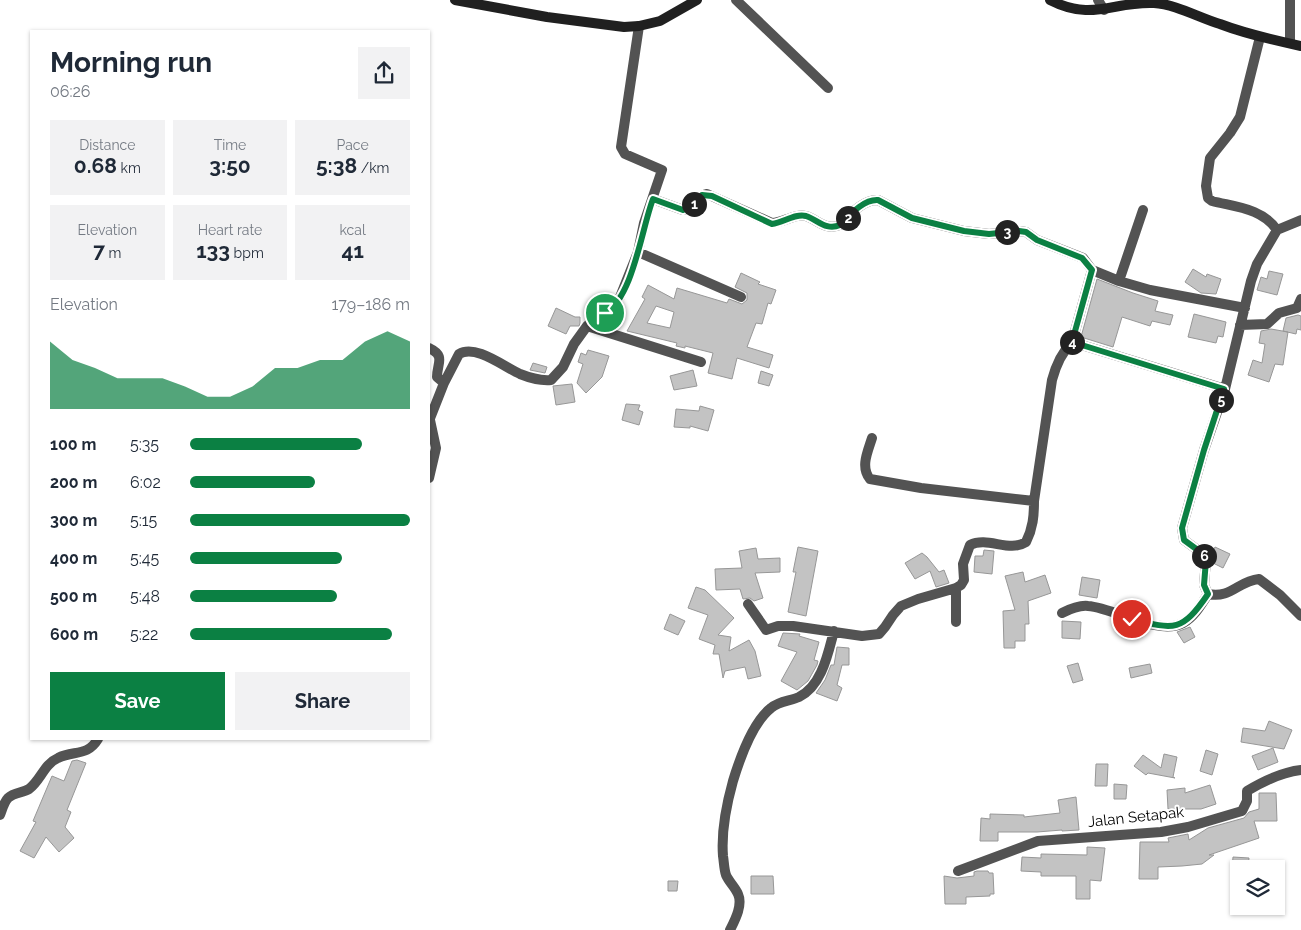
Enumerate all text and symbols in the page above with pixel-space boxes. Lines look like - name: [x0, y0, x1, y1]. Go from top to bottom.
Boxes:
- text: Morning run: [50, 46, 212, 79]
- button: share: [358, 47, 410, 99]
- text: 06:26: [50, 82, 90, 101]
- text: Distance: [79, 137, 135, 153]
- text: Time: [214, 137, 246, 153]
- text: Pace: [337, 137, 369, 153]
- text: 0.68: [74, 153, 117, 178]
- text: 3:50: [209, 153, 251, 178]
- text: 5:38: [316, 153, 357, 178]
- text: km: [117, 160, 141, 176]
- text: /km: [357, 160, 389, 176]
- pin: 1: [682, 192, 706, 216]
- text: 1: [691, 196, 698, 212]
- pin: 2: [836, 206, 860, 230]
- text: 2: [845, 210, 852, 226]
- pin: 3: [994, 220, 1020, 244]
- text: Elevation: [78, 222, 137, 238]
- text: Heart rate: [198, 222, 262, 238]
- text: kcal: [340, 222, 366, 238]
- text: 3: [1004, 224, 1011, 240]
- text: 7: [93, 238, 105, 263]
- text: 133: [196, 238, 230, 263]
- text: 41: [341, 238, 364, 263]
- text: m: [105, 245, 121, 261]
- text: bpm: [230, 245, 264, 261]
- pin: [584, 292, 626, 334]
- text: Elevation: [50, 295, 118, 314]
- text: 179–186 m: [332, 295, 410, 314]
- icon: arrive: [591, 299, 619, 327]
- pin: 4: [1060, 330, 1084, 354]
- text: 4: [1069, 334, 1077, 350]
- pin: 5: [1208, 388, 1234, 412]
- text: 5: [1218, 392, 1225, 408]
- text: 100 m: [50, 435, 96, 454]
- text: 5:35: [130, 435, 159, 454]
- text: 200 m: [50, 473, 97, 492]
- text: 6:02: [130, 473, 161, 492]
- text: 300 m: [50, 511, 97, 530]
- text: 5:15: [130, 511, 157, 530]
- pin: 6: [1192, 544, 1216, 568]
- text: 6: [1200, 548, 1209, 564]
- text: 400 m: [50, 549, 98, 568]
- text: 5:45: [130, 549, 159, 568]
- text: 500 m: [50, 587, 97, 606]
- text: 5:48: [130, 587, 160, 606]
- pin: [1111, 598, 1153, 640]
- icon: check: [1118, 605, 1146, 633]
- text: 600 m: [50, 625, 98, 644]
- text: 5:22: [130, 625, 158, 644]
- button: Save: [50, 672, 225, 730]
- button: Share: [235, 672, 410, 730]
- street label: Jalan Setapak: [1087, 803, 1185, 831]
- map controls: [1230, 860, 1285, 915]
- button: layers: [1230, 860, 1285, 915]

